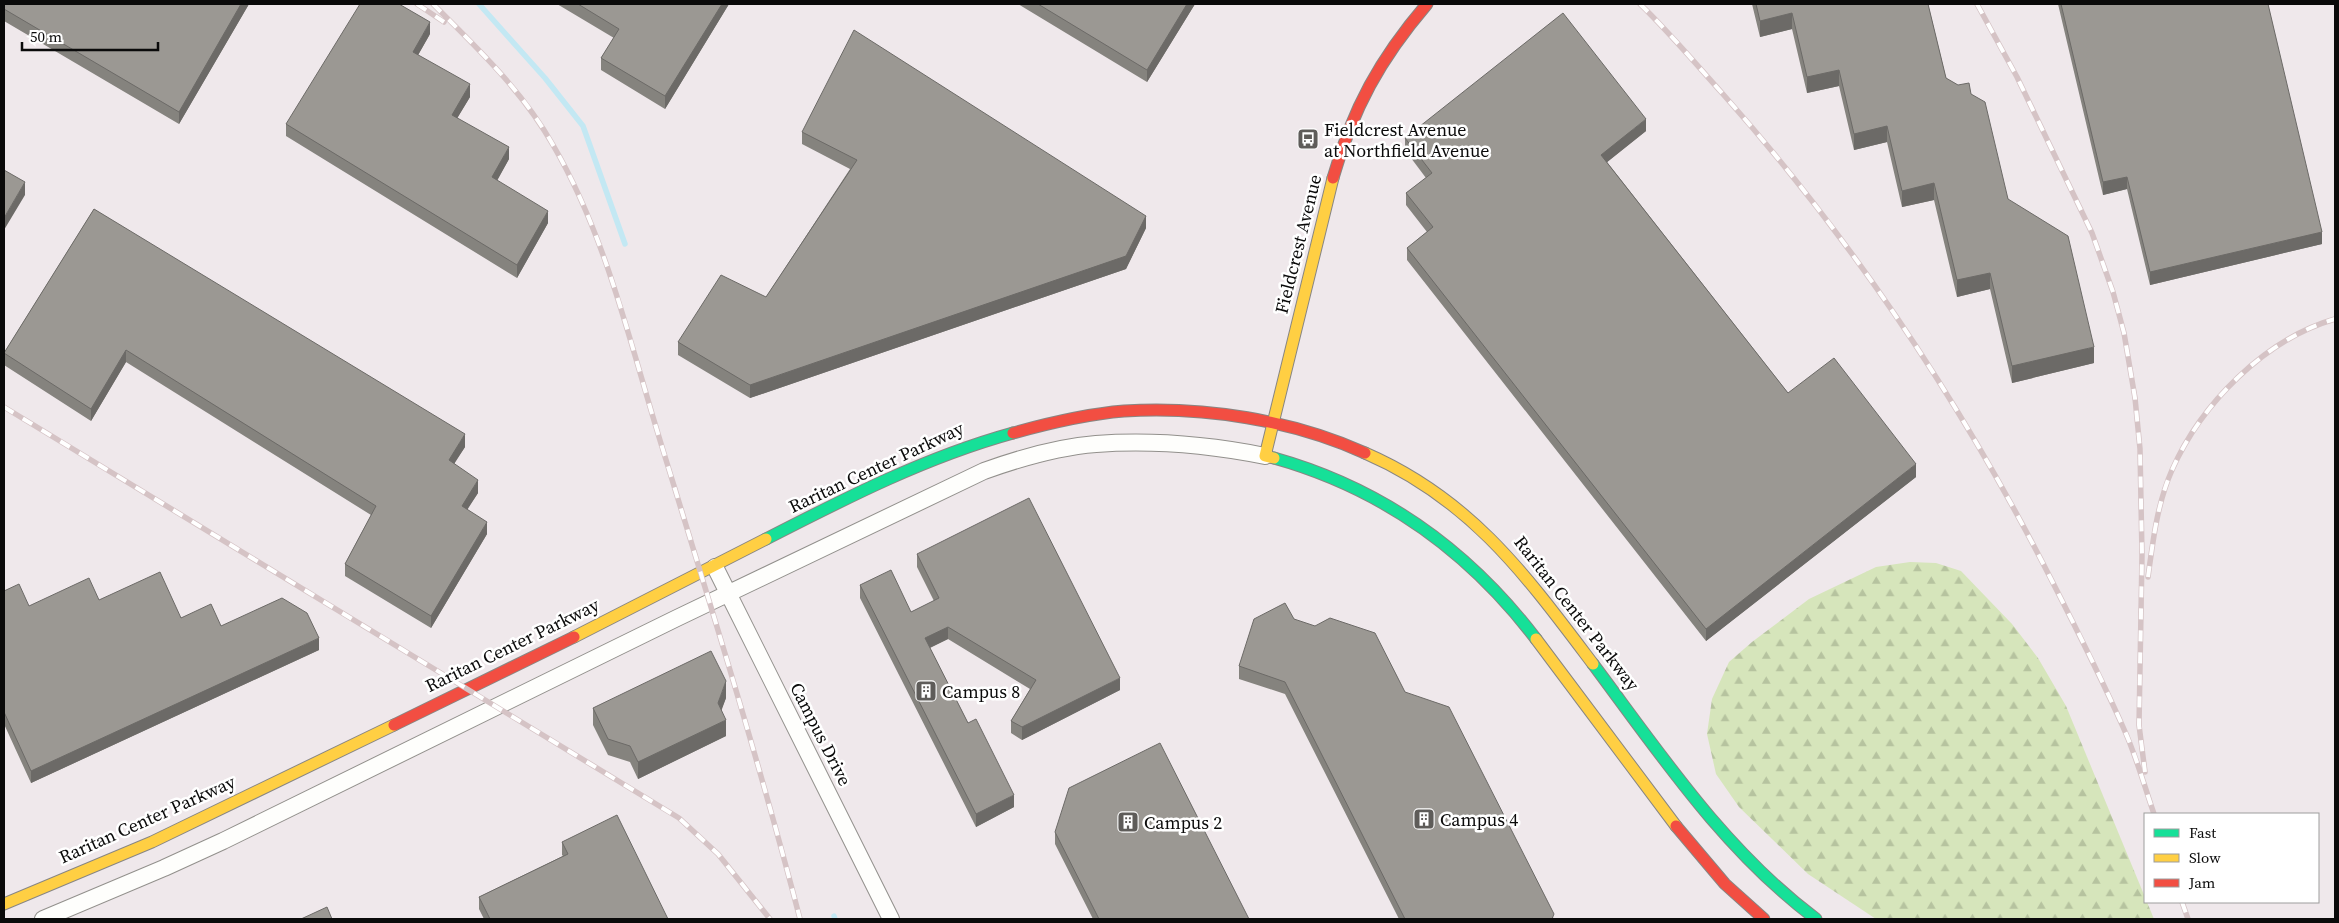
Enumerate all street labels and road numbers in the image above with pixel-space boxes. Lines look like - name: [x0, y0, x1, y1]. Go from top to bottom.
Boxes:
- street label: Fieldcrest Avenue: [1269, 172, 1327, 316]
- street label: Raritan Center Parkway: [784, 415, 968, 519]
- street label: Raritan Center Parkway: [1508, 530, 1646, 696]
- street label: Raritan Center Parkway: [421, 592, 604, 698]
- street label: Campus Drive: [784, 678, 858, 790]
- street label: Raritan Center Parkway: [55, 769, 240, 869]

